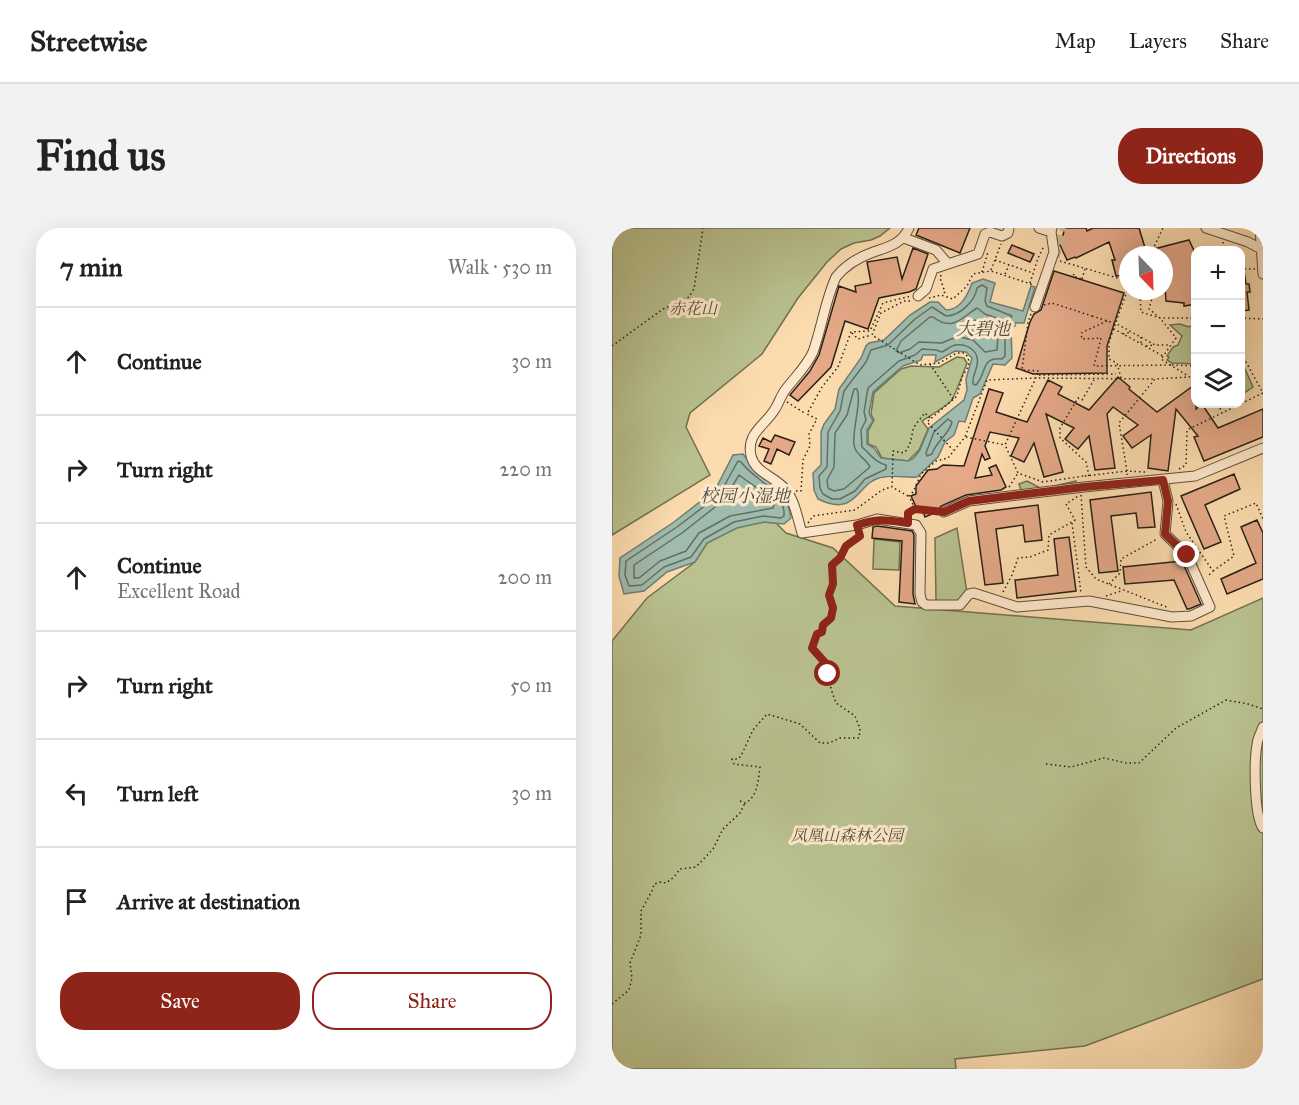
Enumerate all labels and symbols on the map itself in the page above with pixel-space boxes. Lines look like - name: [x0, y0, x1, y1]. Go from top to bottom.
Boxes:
- north arrow: [1119, 246, 1173, 300]
- park label: 赤花山: [669, 299, 719, 318]
- water label: 大碧池: [956, 318, 1012, 340]
- water label: 校园小湿地: [700, 485, 792, 507]
- route end: [1173, 541, 1199, 567]
- route start: [814, 660, 840, 686]
- park label: 凤凰山森林公园: [791, 826, 906, 845]

